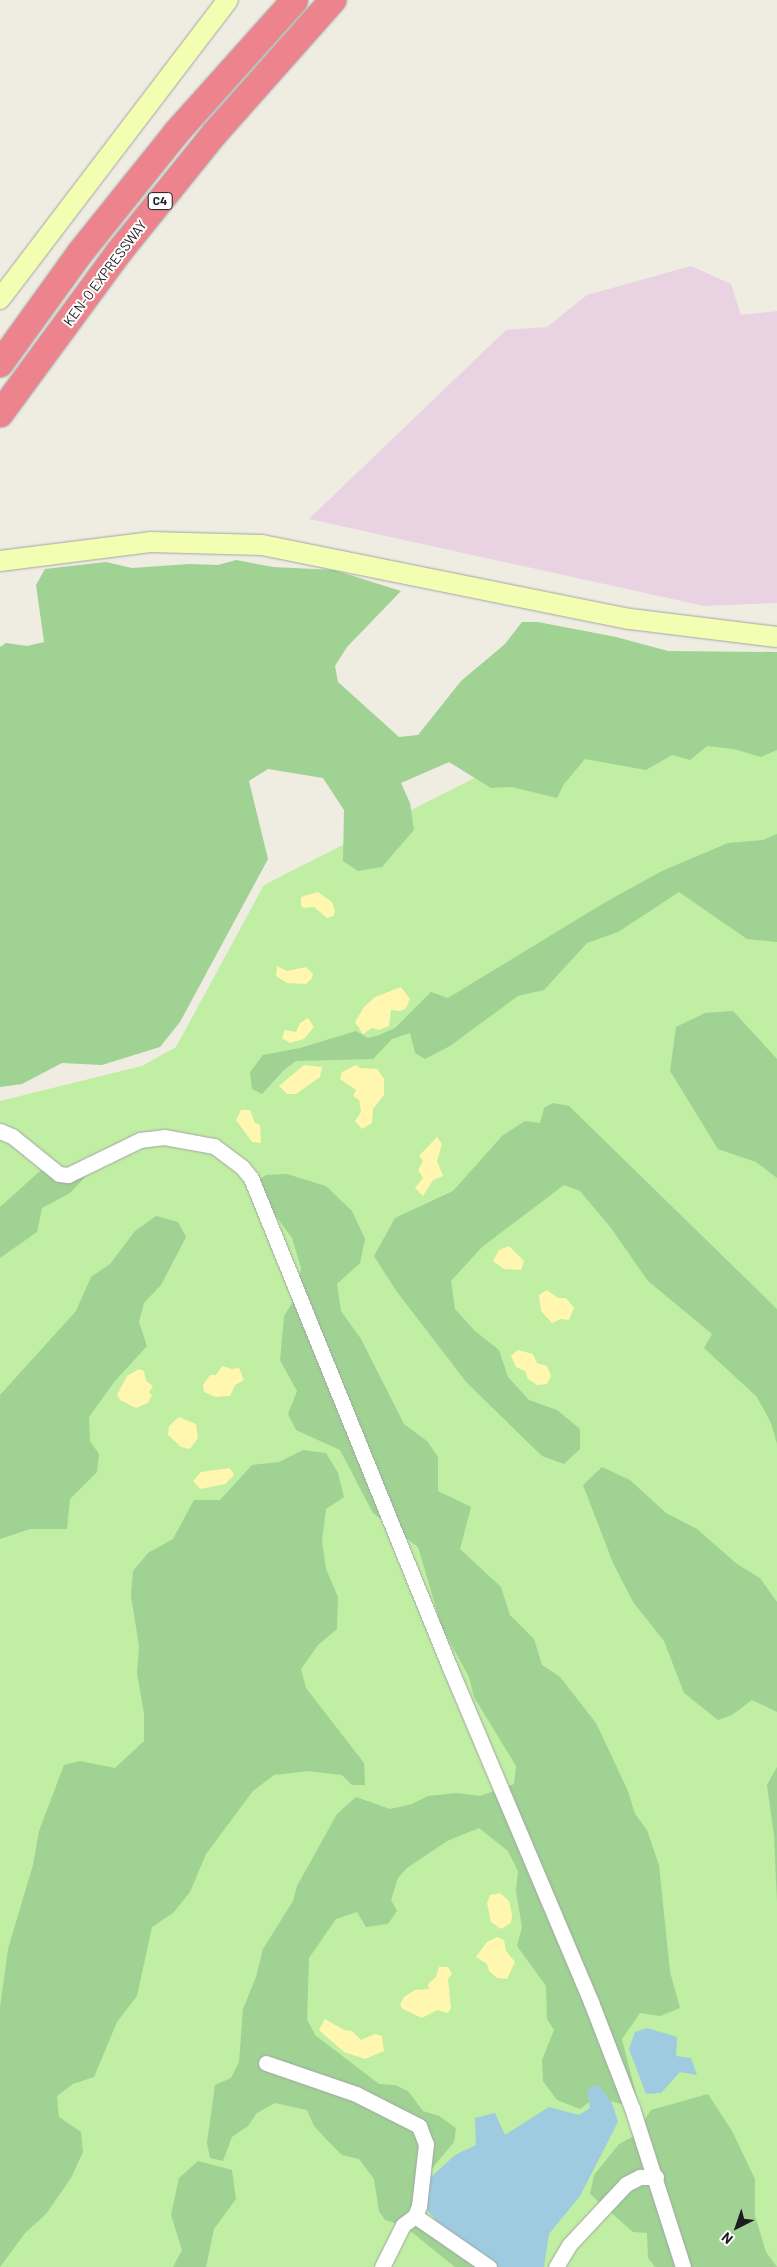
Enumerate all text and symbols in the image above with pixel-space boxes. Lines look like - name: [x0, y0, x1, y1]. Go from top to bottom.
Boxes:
- road number: C4: [148, 192, 172, 210]
- street label: KEN-O EXPRESSWAY: [60, 217, 150, 329]
- north arrow: [712, 2202, 762, 2252]
- text: N: [718, 2229, 736, 2248]

